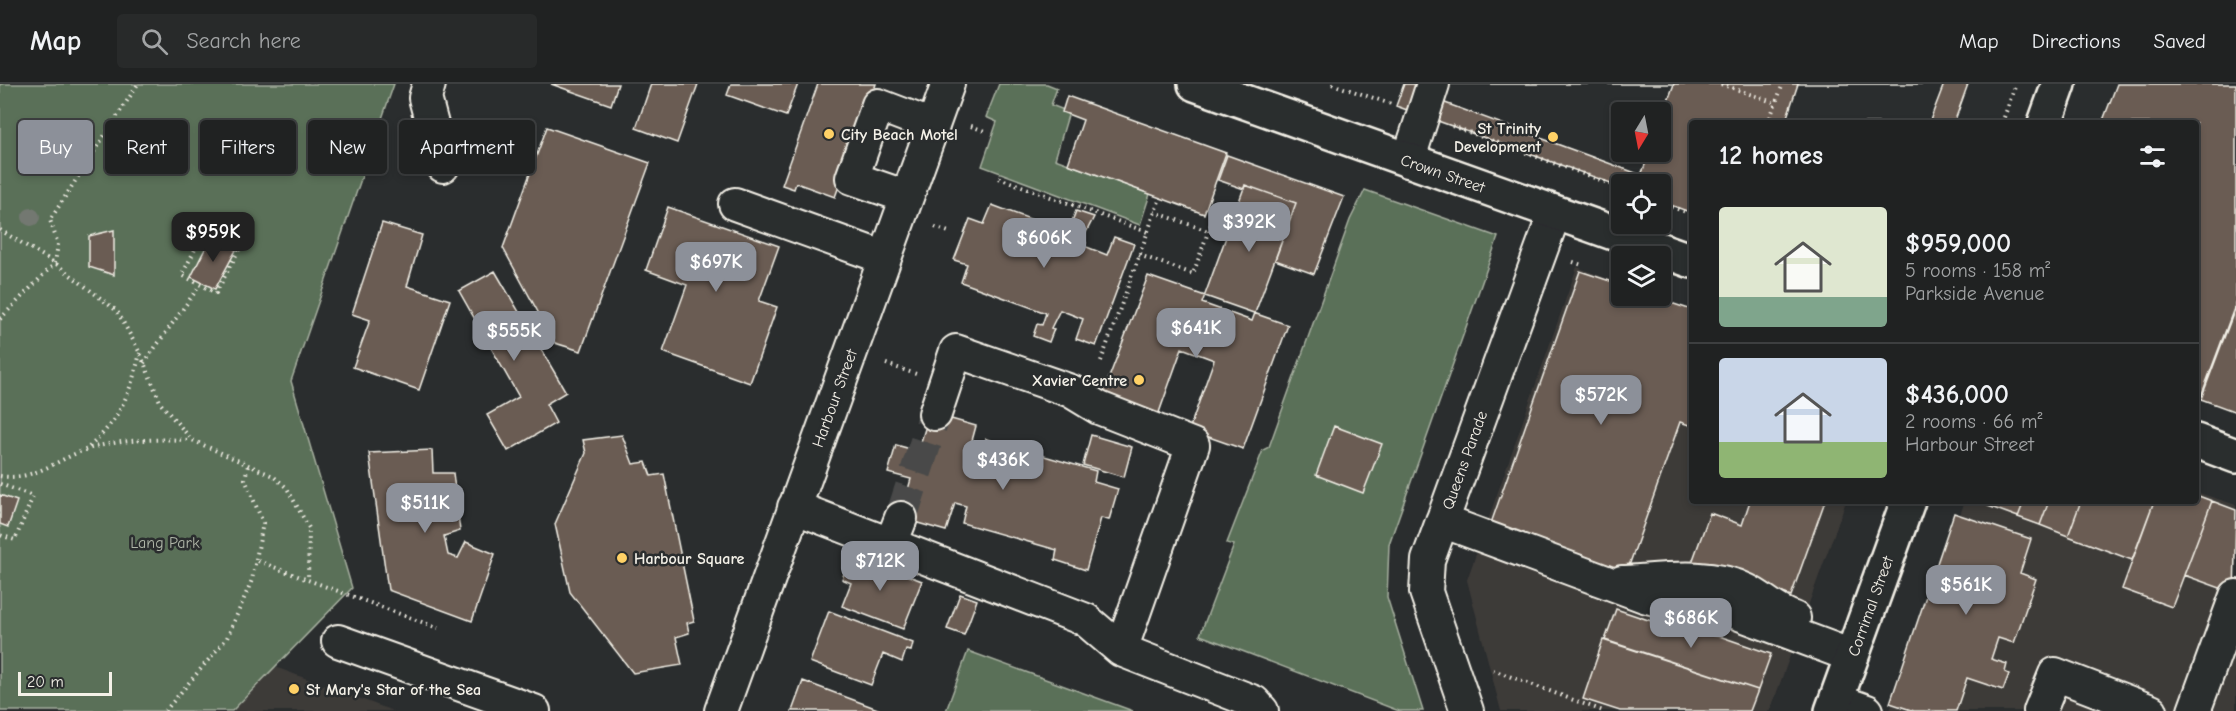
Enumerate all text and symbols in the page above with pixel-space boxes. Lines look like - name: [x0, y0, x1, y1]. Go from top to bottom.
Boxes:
- search box: [117, 14, 537, 68]
- text: Map: [30, 25, 81, 57]
- icon: search: [138, 25, 171, 58]
- text: Search here: [186, 28, 301, 54]
- text: Map: [1959, 29, 1999, 53]
- text: Directions: [2032, 29, 2121, 53]
- text: Saved: [2154, 29, 2206, 53]
- north arrow: [1611, 102, 1671, 162]
- map controls: [1611, 102, 1671, 306]
- chip: Buy: [18, 120, 93, 174]
- chip: Rent: [105, 120, 188, 174]
- chip: Filters: [200, 120, 296, 174]
- chip: New: [308, 120, 387, 174]
- chip: Apartment: [399, 120, 535, 174]
- place label: St Trinity Development: [1454, 120, 1542, 156]
- place label: City Beach Motel: [841, 126, 958, 144]
- marker: City Beach Motel: [822, 127, 836, 141]
- marker: St Trinity Development: [1546, 130, 1560, 144]
- icon: filters: [2136, 140, 2169, 173]
- text: 12 homes: [1719, 141, 1823, 171]
- street label: Crown Street: [1398, 151, 1488, 197]
- button: locate: [1611, 174, 1671, 234]
- pin: $392K: [1207, 202, 1291, 253]
- text: $392K: [1222, 210, 1276, 233]
- pin: $959K: [171, 212, 255, 263]
- pin: $606K: [1002, 218, 1086, 269]
- text: $959K: [186, 220, 240, 243]
- text: $606K: [1016, 226, 1072, 249]
- text: $959,000: [1905, 229, 2011, 259]
- icon: home: [1767, 231, 1839, 303]
- pin: $697K: [674, 242, 758, 293]
- button: layers: [1611, 246, 1671, 306]
- text: $697K: [689, 250, 743, 273]
- text: 5 rooms · 158 m²: [1905, 259, 2050, 282]
- text: Parkside Avenue: [1905, 282, 2044, 305]
- pin: $641K: [1154, 308, 1238, 359]
- pin: $555K: [472, 311, 556, 362]
- text: $641K: [1171, 316, 1222, 339]
- text: $555K: [486, 319, 542, 342]
- street label: Harbour Street: [809, 346, 861, 450]
- place label: Xavier Centre: [1032, 372, 1127, 390]
- marker: Xavier Centre: [1132, 373, 1146, 387]
- pin: $572K: [1559, 375, 1643, 426]
- text: $436,000: [1905, 380, 2009, 410]
- icon: home: [1767, 382, 1839, 454]
- text: $572K: [1575, 383, 1627, 406]
- street label: Queens Parade: [1439, 409, 1491, 512]
- text: 2 rooms · 66 m²: [1905, 410, 2043, 433]
- text: Harbour Street: [1905, 433, 2034, 456]
- pin: $436K: [961, 440, 1045, 491]
- text: $436K: [977, 448, 1030, 471]
- pin: $511K: [383, 483, 467, 534]
- text: $511K: [400, 491, 450, 514]
- park label: Lang Park: [130, 534, 200, 552]
- pin: $712K: [838, 541, 922, 592]
- text: $712K: [855, 549, 905, 572]
- place label: Harbour Square: [634, 550, 744, 568]
- marker: Harbour Square: [615, 551, 629, 565]
- street label: Corrimal Street: [1845, 554, 1898, 659]
- pin: $561K: [1924, 565, 2008, 616]
- text: $561K: [1940, 573, 1992, 596]
- pin: $686K: [1649, 598, 1733, 649]
- text: $686K: [1664, 606, 1718, 629]
- scale bar: [18, 669, 112, 696]
- text: 20 m: [27, 673, 64, 691]
- place label: St Mary's Star of the Sea: [306, 681, 481, 699]
- marker: St Mary's Star of the Sea: [287, 682, 301, 696]

